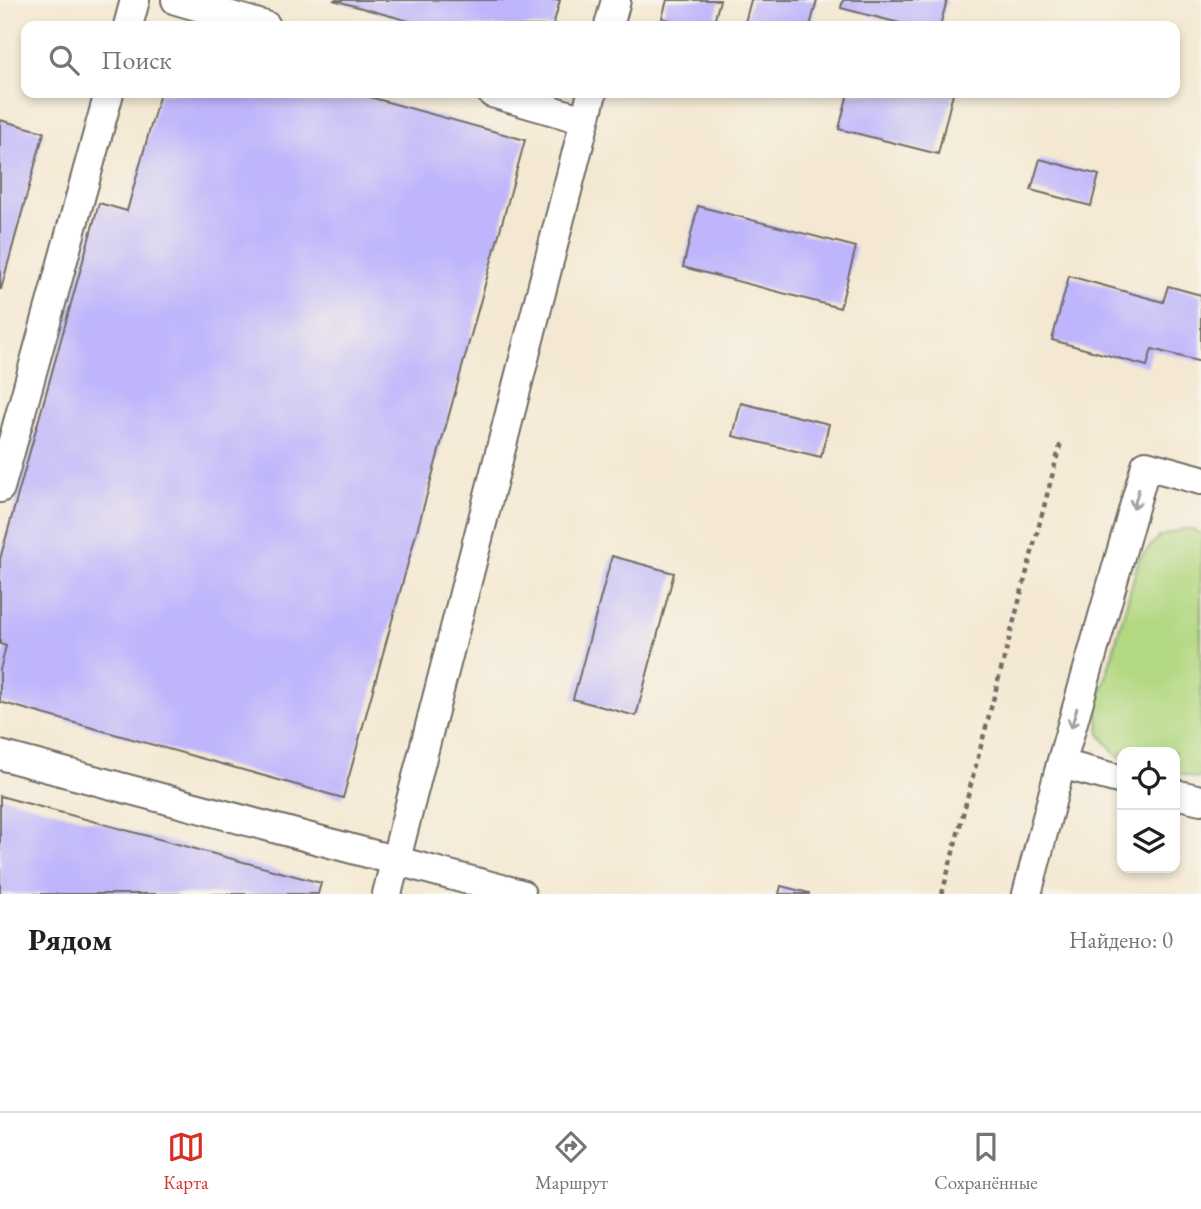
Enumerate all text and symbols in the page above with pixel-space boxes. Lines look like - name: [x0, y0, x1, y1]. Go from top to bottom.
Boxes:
- search box: [21, 21, 1180, 98]
- icon: search: [45, 41, 83, 79]
- text: Поиск: [101, 43, 172, 77]
- one-way arrow: [1129, 487, 1142, 510]
- one-way arrow: [1067, 706, 1080, 729]
- map controls: [1117, 747, 1180, 873]
- button: locate: [1117, 747, 1180, 810]
- button: layers: [1117, 810, 1180, 873]
- text: Рядом: [28, 920, 112, 959]
- text: Найдено: 0: [1069, 925, 1173, 955]
- tab: Карта: [163, 1128, 209, 1195]
- tab: Маршрут: [535, 1128, 608, 1195]
- tab: Сохранённые: [934, 1128, 1038, 1195]

